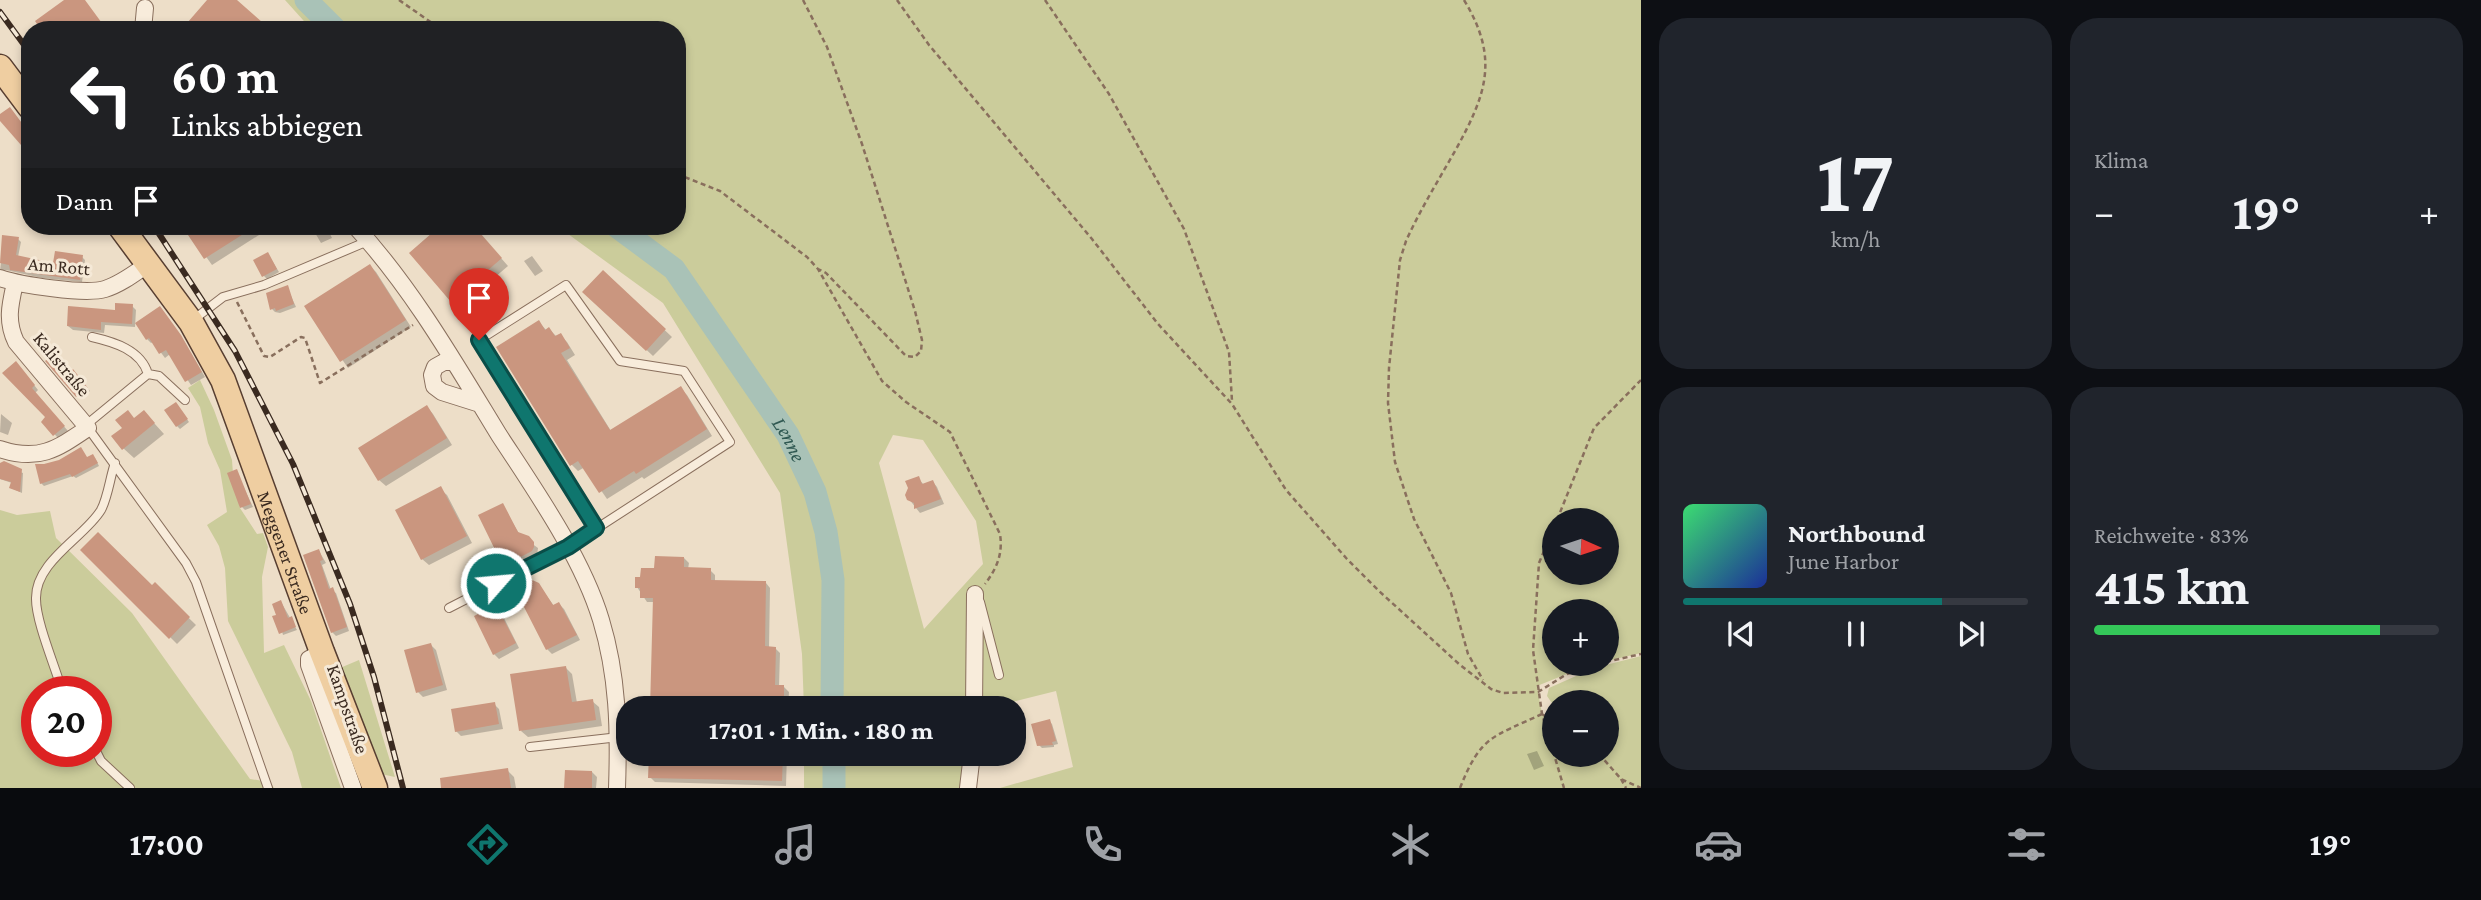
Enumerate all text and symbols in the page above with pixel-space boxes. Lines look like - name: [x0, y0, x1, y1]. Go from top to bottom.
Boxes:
- icon: left: [56, 49, 147, 140]
- text: 60 m: [171, 49, 278, 104]
- text: Links abbiegen: [171, 107, 363, 143]
- text: 17: [1816, 129, 1895, 231]
- text: Klima: [2094, 147, 2148, 173]
- icon: arrive: [127, 182, 165, 220]
- text: 19°: [2232, 182, 2301, 240]
- text: Dann: [56, 187, 113, 216]
- text: −: [2094, 191, 2114, 233]
- text: +: [2419, 191, 2439, 233]
- text: km/h: [1831, 226, 1880, 252]
- street label: Am Rott: [27, 253, 91, 279]
- pin: [449, 268, 509, 340]
- icon: arrive: [460, 279, 498, 317]
- street label: Kalistraße: [29, 328, 95, 400]
- water label: Lenne: [767, 412, 811, 466]
- street label: Meggener Straße: [254, 488, 318, 616]
- north arrow: [1542, 508, 1619, 584]
- map controls: [1542, 508, 1619, 767]
- text: Northbound: [1788, 519, 1925, 548]
- text: Reichweite · 83%: [2094, 522, 2249, 548]
- position arrow: [459, 546, 533, 620]
- text: June Harbor: [1788, 548, 1899, 574]
- text: 415 km: [2094, 557, 2249, 615]
- button: +: [1542, 599, 1619, 676]
- icon: previous: [1722, 615, 1760, 653]
- icon: pause: [1837, 615, 1875, 653]
- icon: next: [1952, 615, 1990, 653]
- street label: Kampstraße: [323, 662, 373, 756]
- speed limit sign: 20: [21, 676, 112, 767]
- button: −: [1542, 690, 1619, 767]
- text: 17:01 · 1 Min. · 180 m: [709, 716, 933, 745]
- icon: directions: [463, 820, 512, 869]
- icon: music: [771, 820, 820, 869]
- icon: phone: [1078, 820, 1127, 869]
- icon: climate: [1386, 820, 1435, 869]
- icon: car: [1694, 820, 1743, 869]
- icon: filters: [2002, 820, 2051, 869]
- text: 17:00: [129, 826, 204, 862]
- text: 19°: [2310, 826, 2352, 862]

